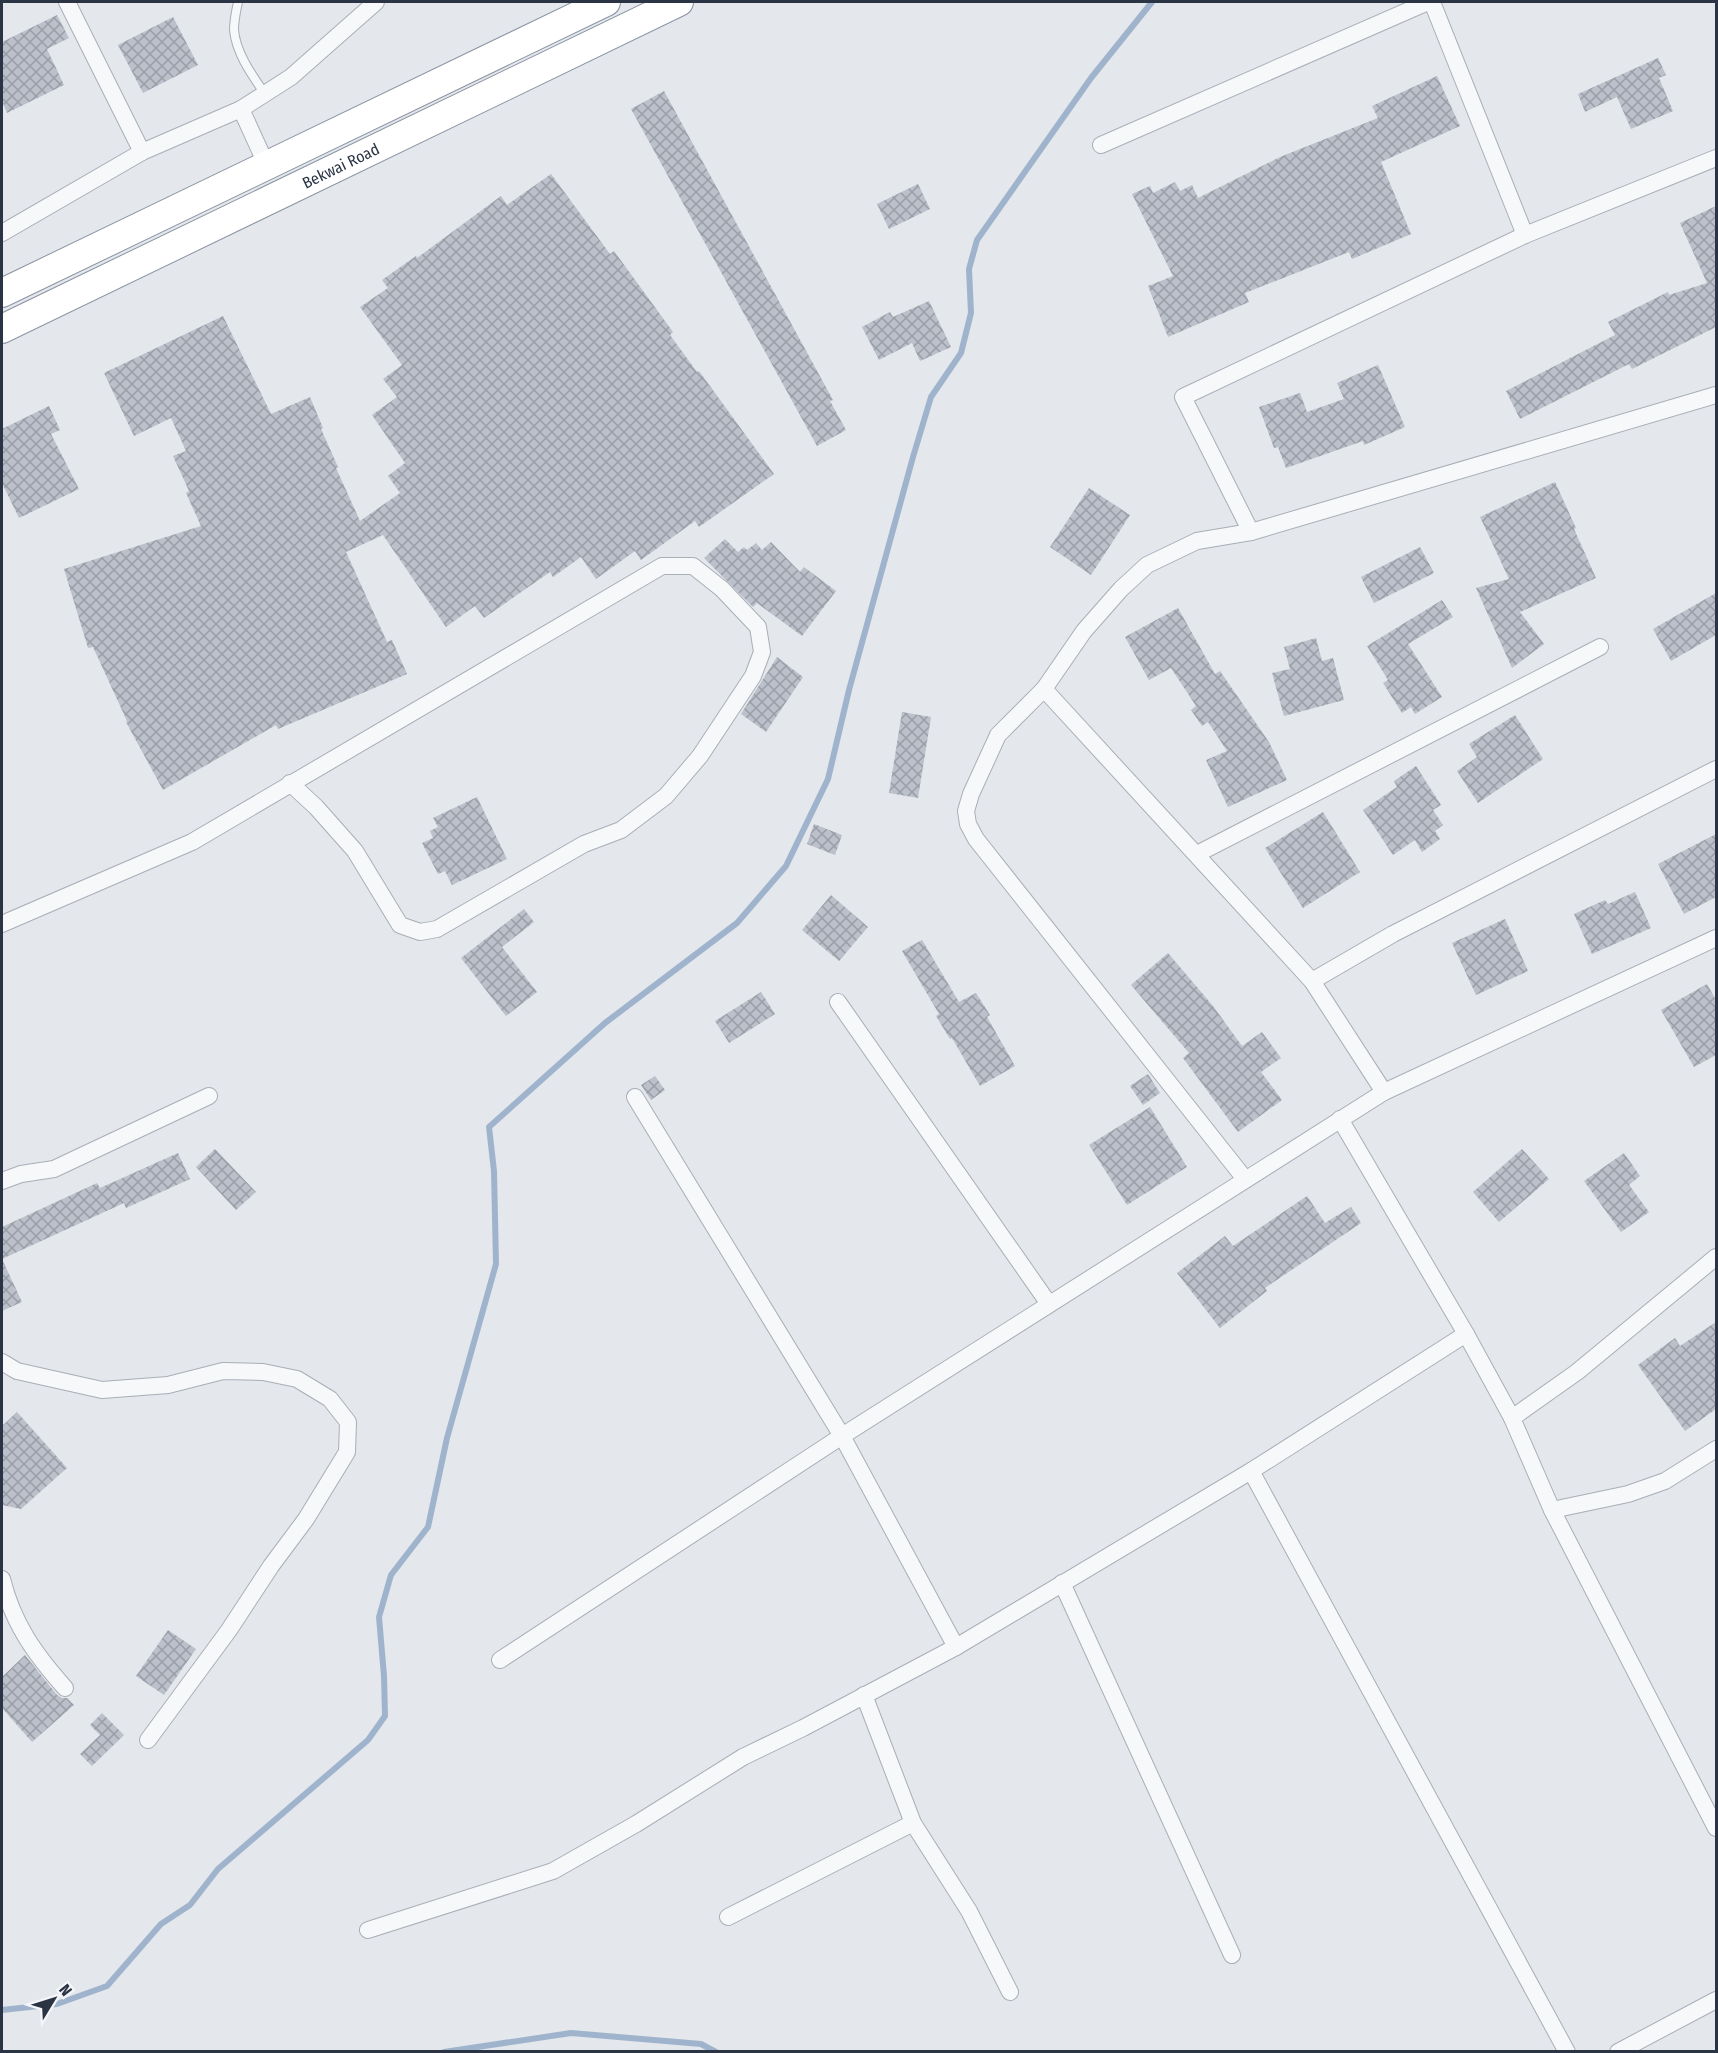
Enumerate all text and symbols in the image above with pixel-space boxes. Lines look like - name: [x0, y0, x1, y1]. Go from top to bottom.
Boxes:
- street label: Bekwai Road: [299, 139, 382, 193]
- north arrow: [24, 1969, 84, 2029]
- text: N: [55, 1980, 76, 2000]

